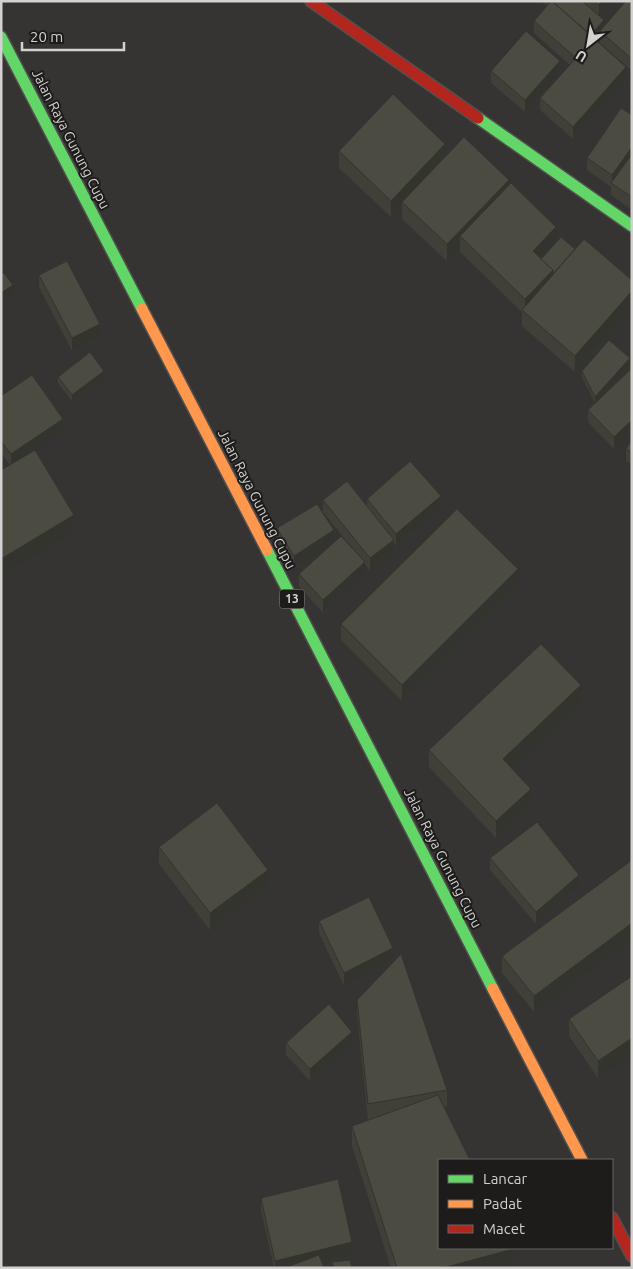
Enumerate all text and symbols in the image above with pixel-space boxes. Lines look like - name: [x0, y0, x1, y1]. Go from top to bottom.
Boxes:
- scale bar: [22, 20, 125, 52]
- north arrow: [563, 20, 613, 70]
- text: 20 m: [30, 28, 63, 45]
- text: U: [573, 47, 590, 66]
- street label: Jalan Raya Gunung Cupu: [29, 67, 113, 211]
- street label: Jalan Raya Gunung Cupu: [215, 427, 299, 571]
- road number: 13: [280, 590, 304, 608]
- street label: Jalan Raya Gunung Cupu: [401, 786, 485, 930]
- legend: [438, 1159, 613, 1249]
- text: Lancar: [483, 1170, 528, 1187]
- text: Padat: [483, 1195, 522, 1212]
- text: Macet: [483, 1220, 525, 1237]

